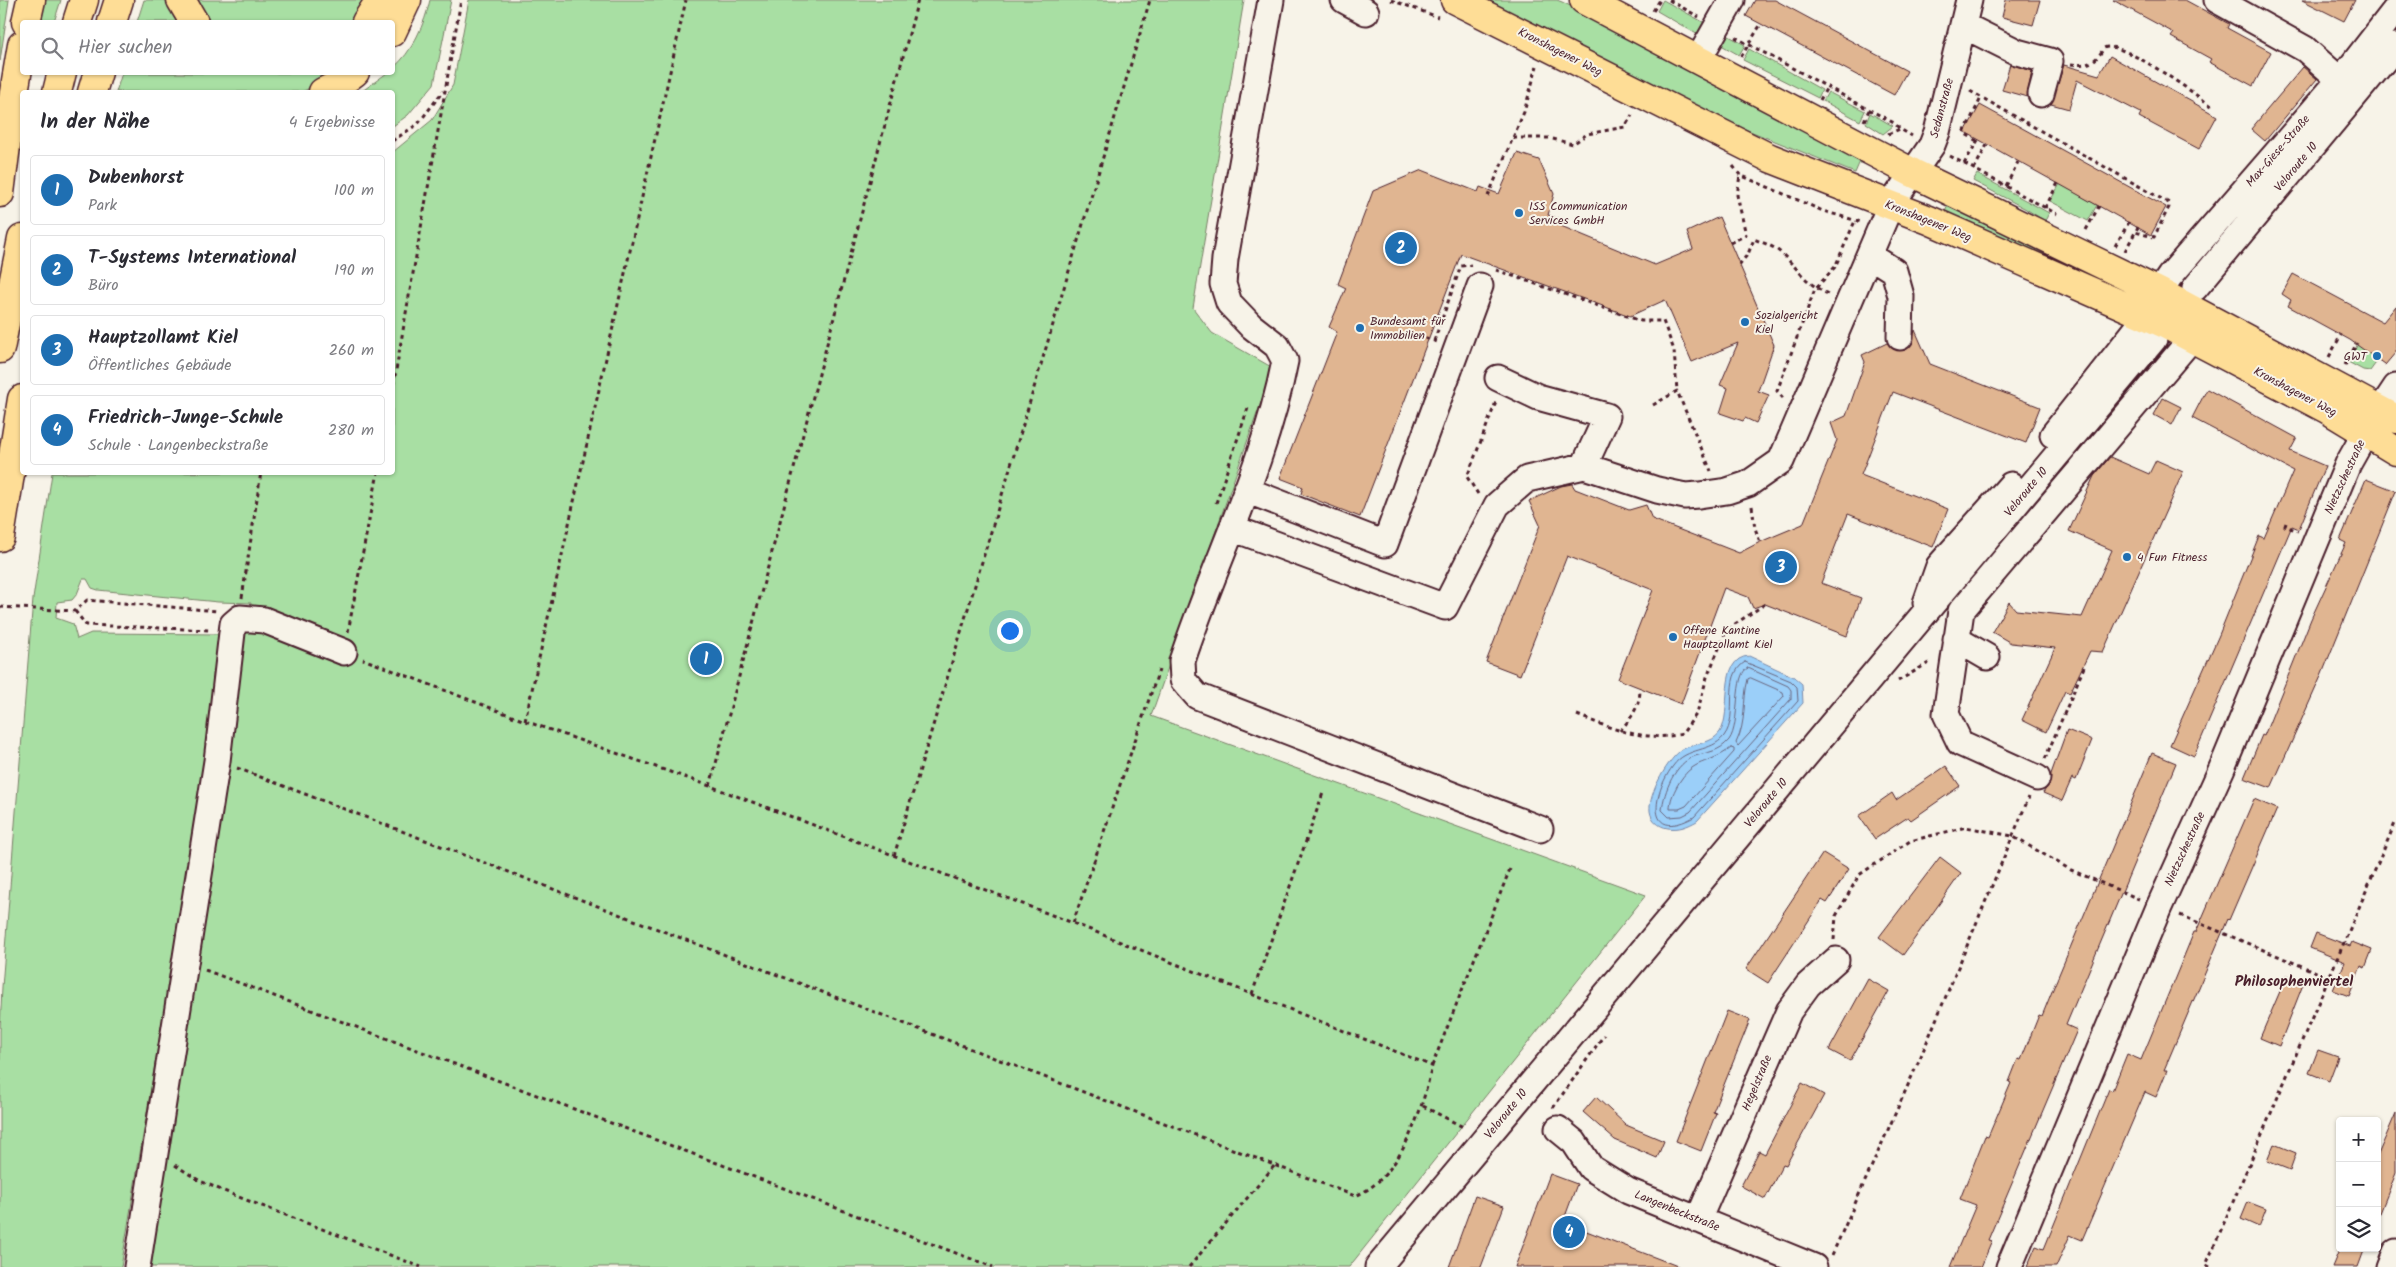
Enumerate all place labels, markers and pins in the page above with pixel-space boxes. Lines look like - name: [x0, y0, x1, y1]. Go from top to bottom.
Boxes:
- place label: ISS Communication Services GmbH: [1529, 197, 1627, 230]
- marker: ISS Communication Services GmbH: [1513, 207, 1525, 219]
- pin: 2: [1385, 229, 1417, 267]
- place label: Sozialgericht Kiel: [1755, 306, 1818, 339]
- place label: Bundesamt für Immobilien: [1370, 312, 1446, 345]
- marker: Sozialgericht Kiel: [1739, 316, 1751, 328]
- marker: Bundesamt für Immobilien: [1354, 322, 1366, 334]
- place label: GWT: [2344, 347, 2369, 366]
- marker: GWT: [2371, 350, 2383, 362]
- pin: 3: [1765, 548, 1797, 586]
- place label: 4 Fun Fitness: [2137, 548, 2207, 567]
- marker: 4 Fun Fitness: [2121, 551, 2133, 563]
- place label: Offene Kantine Hauptzollamt Kiel: [1683, 621, 1772, 654]
- marker: Offene Kantine Hauptzollamt Kiel: [1667, 631, 1679, 643]
- pin: 1: [690, 640, 722, 678]
- pin: 4: [1553, 1213, 1585, 1251]

